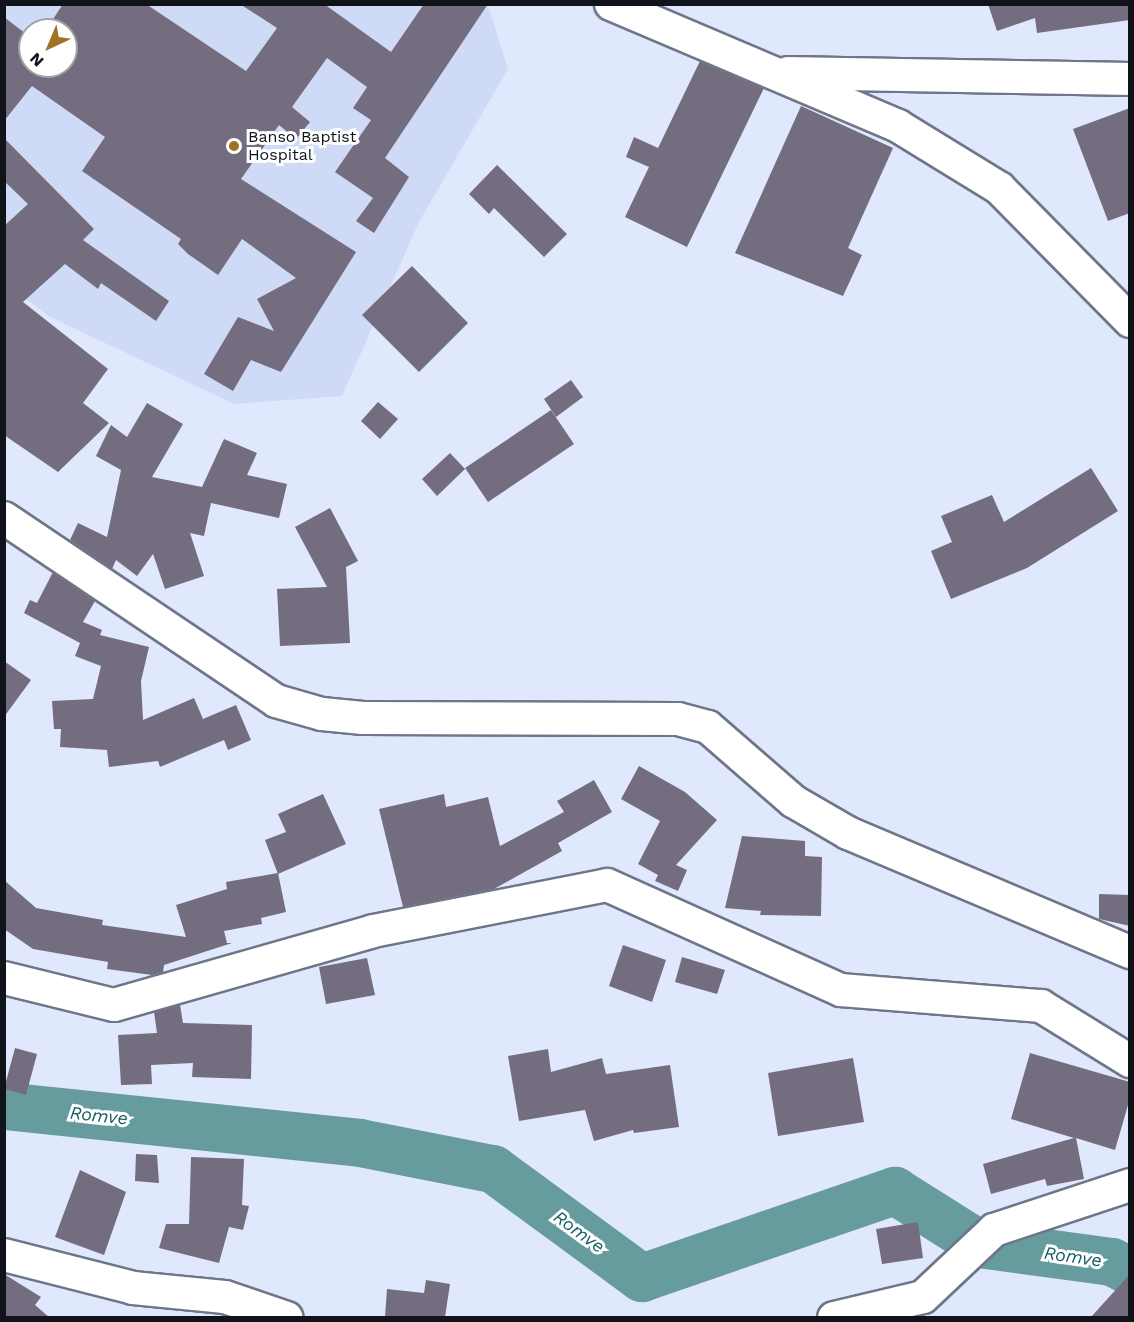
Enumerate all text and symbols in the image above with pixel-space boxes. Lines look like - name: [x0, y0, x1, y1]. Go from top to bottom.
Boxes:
- north arrow: [18, 18, 78, 78]
- text: N: [26, 49, 47, 71]
- place label: Banso Baptist Hospital: [248, 127, 356, 165]
- marker: Banso Baptist Hospital: [225, 137, 243, 155]
- water label: Romve: [69, 1102, 129, 1130]
- water label: Romve: [549, 1206, 609, 1258]
- water label: Romve: [1043, 1242, 1103, 1272]

